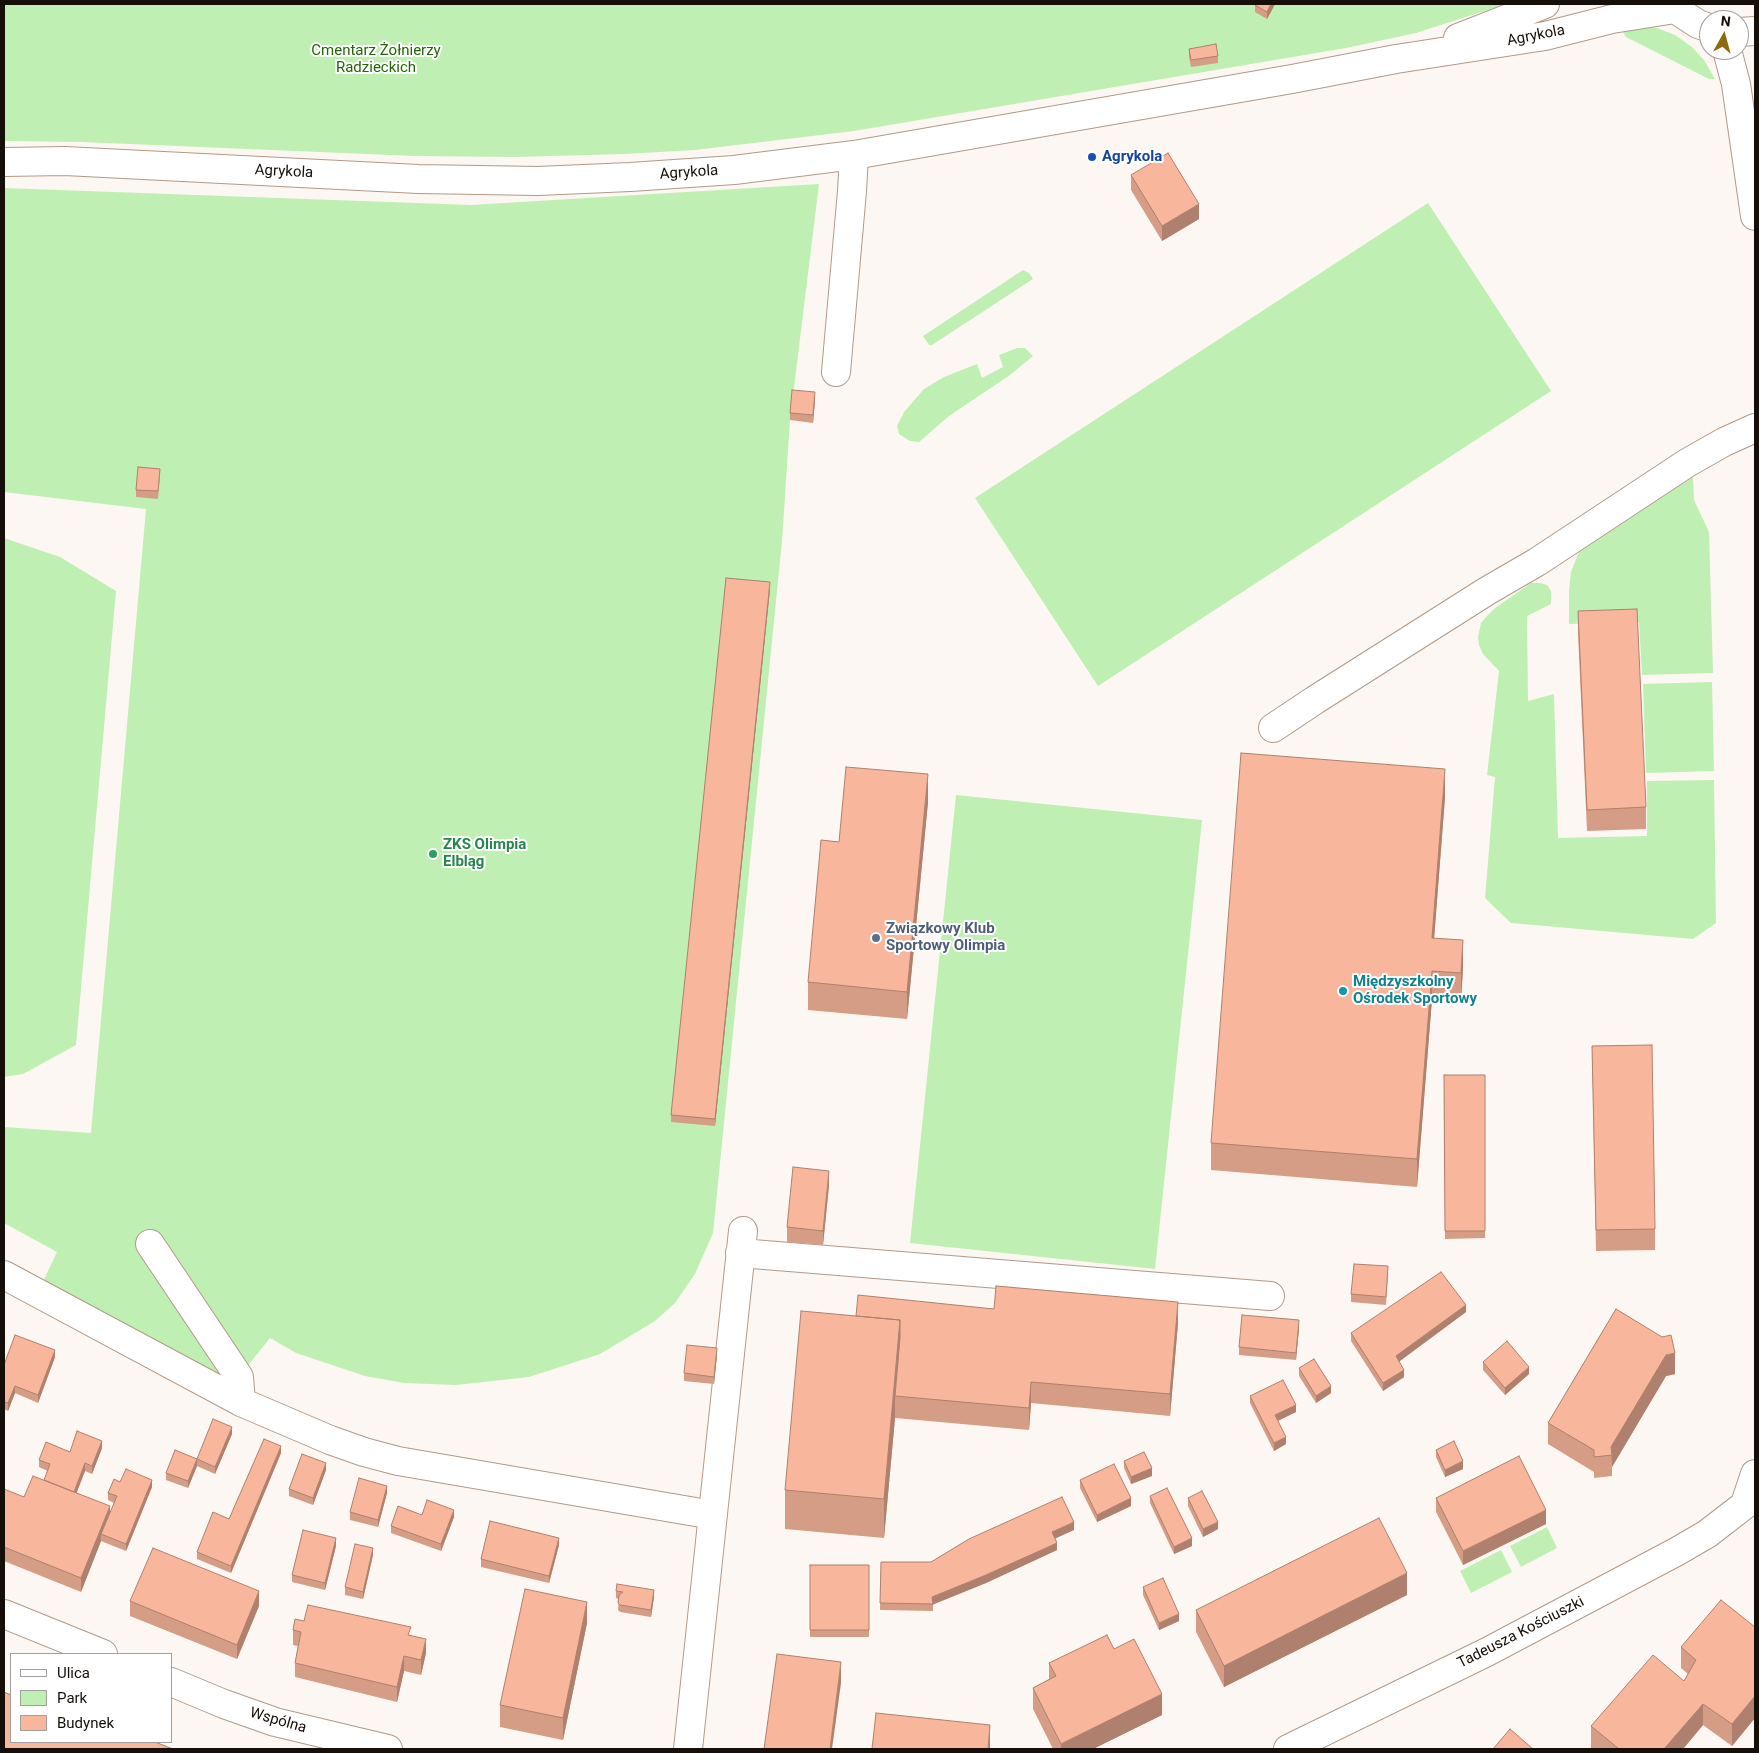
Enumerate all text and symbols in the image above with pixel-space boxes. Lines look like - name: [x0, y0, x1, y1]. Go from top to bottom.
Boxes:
- north arrow: [1699, 10, 1749, 60]
- text: N: [1720, 13, 1732, 30]
- street label: Agrykola: [1506, 22, 1566, 50]
- park label: Cmentarz Żołnierzy Radzieckich: [311, 42, 441, 77]
- place label: Agrykola: [1102, 148, 1162, 166]
- marker: Agrykola: [1086, 151, 1098, 163]
- street label: Agrykola: [254, 161, 314, 183]
- street label: Agrykola: [659, 162, 719, 184]
- place label: ZKS Olimpia Elbląg: [443, 836, 526, 871]
- marker: ZKS Olimpia Elbląg: [427, 848, 439, 860]
- place label: Związkowy Klub Sportowy Olimpia: [886, 920, 1005, 955]
- marker: Związkowy Klub Sportowy Olimpia: [870, 932, 882, 944]
- place label: Międzyszkolny Ośrodek Sportowy: [1353, 973, 1477, 1008]
- marker: Międzyszkolny Ośrodek Sportowy: [1337, 985, 1349, 997]
- street label: Tadeusza Kościuszki: [1455, 1593, 1587, 1673]
- legend: [10, 1653, 172, 1743]
- text: Ulica: [57, 1664, 90, 1682]
- text: Park: [57, 1689, 87, 1707]
- street label: Wspólna: [248, 1704, 308, 1738]
- text: Budynek: [57, 1714, 114, 1732]

